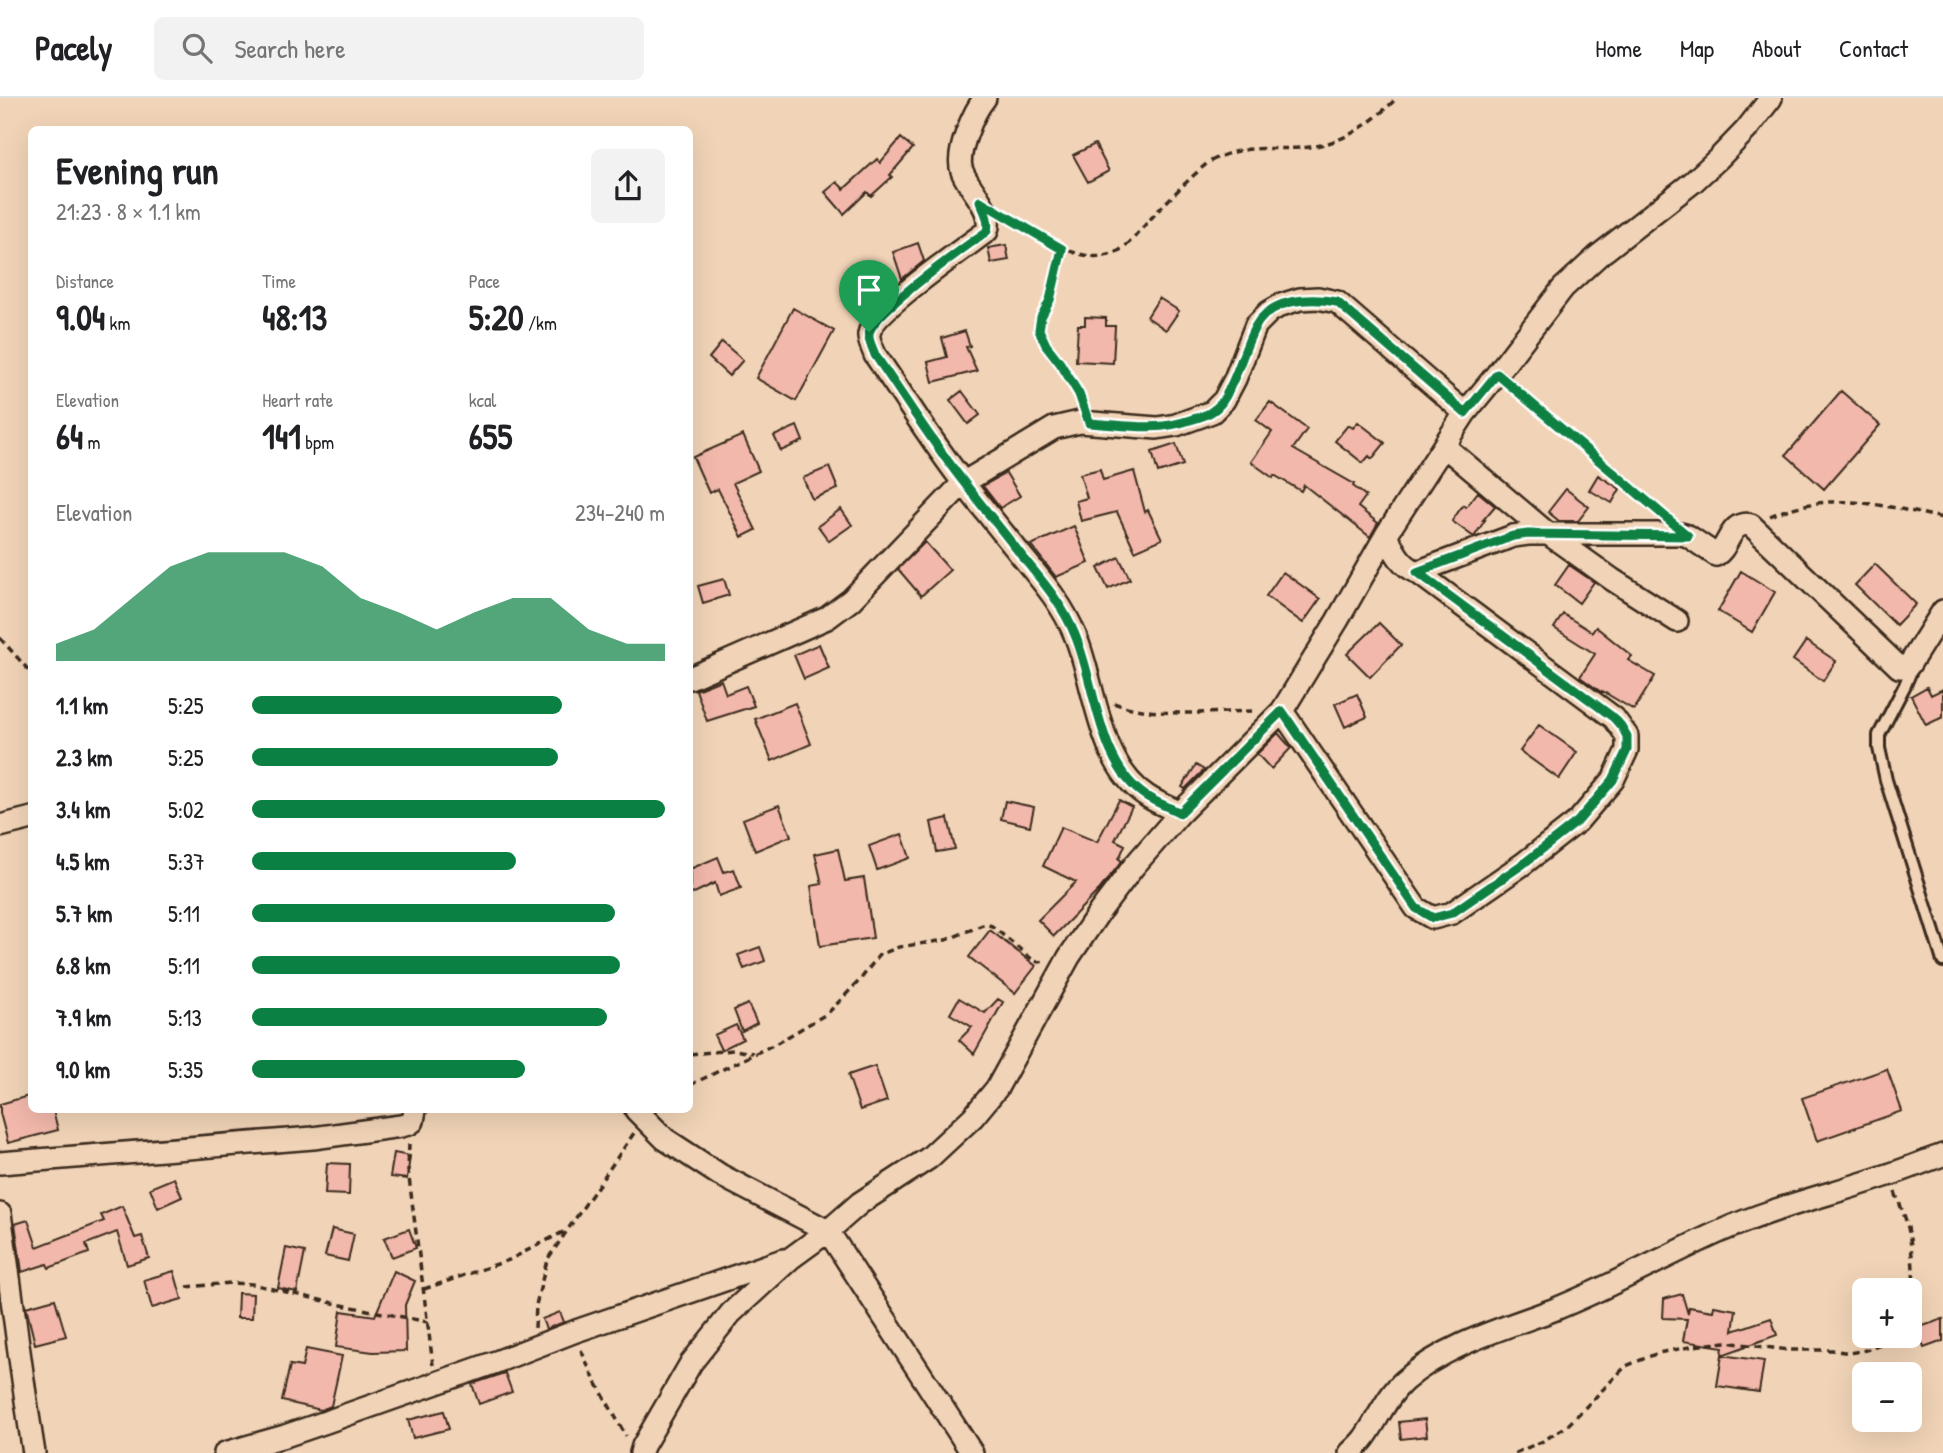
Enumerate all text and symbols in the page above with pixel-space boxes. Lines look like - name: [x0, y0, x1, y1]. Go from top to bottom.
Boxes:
- search box: [154, 17, 644, 80]
- text: Pacely: [35, 26, 112, 70]
- icon: search: [178, 29, 216, 67]
- text: Search here: [234, 31, 346, 66]
- text: Home: [1595, 32, 1642, 64]
- text: Map: [1680, 32, 1714, 64]
- text: About: [1752, 32, 1801, 64]
- text: Contact: [1839, 32, 1908, 64]
- text: Evening run: [56, 144, 219, 196]
- button: share: [591, 149, 665, 223]
- text: 21:23 · 8 × 1.1 km: [56, 196, 201, 227]
- pin: [839, 260, 899, 332]
- text: Distance: [56, 268, 114, 294]
- text: Time: [262, 268, 296, 294]
- text: Pace: [469, 268, 500, 294]
- icon: arrive: [850, 271, 888, 309]
- text: 9.04: [56, 294, 105, 341]
- text: 48:13: [262, 294, 327, 341]
- text: 5:20: [469, 294, 524, 341]
- text: km: [105, 310, 130, 336]
- text: /km: [524, 310, 557, 336]
- text: Elevation: [56, 387, 119, 413]
- text: Heart rate: [262, 387, 333, 413]
- text: kcal: [469, 387, 496, 413]
- text: 64: [56, 413, 83, 460]
- text: 141: [262, 413, 301, 460]
- text: 655: [469, 413, 512, 460]
- text: m: [83, 429, 100, 455]
- text: bpm: [301, 429, 334, 455]
- text: Elevation: [56, 497, 132, 528]
- text: 234–240 m: [575, 497, 665, 528]
- text: 1.1 km: [56, 690, 108, 721]
- text: 5:25: [168, 690, 204, 721]
- text: 2.3 km: [56, 742, 112, 773]
- text: 5:25: [168, 742, 204, 773]
- text: 3.4 km: [56, 794, 110, 825]
- text: 5:02: [168, 794, 204, 825]
- text: 4.5 km: [56, 846, 110, 877]
- text: 5:37: [168, 846, 205, 877]
- text: 5.7 km: [56, 898, 113, 929]
- text: 5:11: [168, 898, 200, 929]
- text: 6.8 km: [56, 950, 111, 981]
- text: 5:11: [168, 950, 200, 981]
- text: 7.9 km: [56, 1002, 111, 1033]
- text: 5:13: [168, 1002, 202, 1033]
- text: 9.0 km: [56, 1054, 110, 1085]
- text: 5:35: [168, 1054, 203, 1085]
- map controls: [1852, 1278, 1922, 1432]
- button: +: [1852, 1278, 1922, 1348]
- button: −: [1852, 1362, 1922, 1432]

